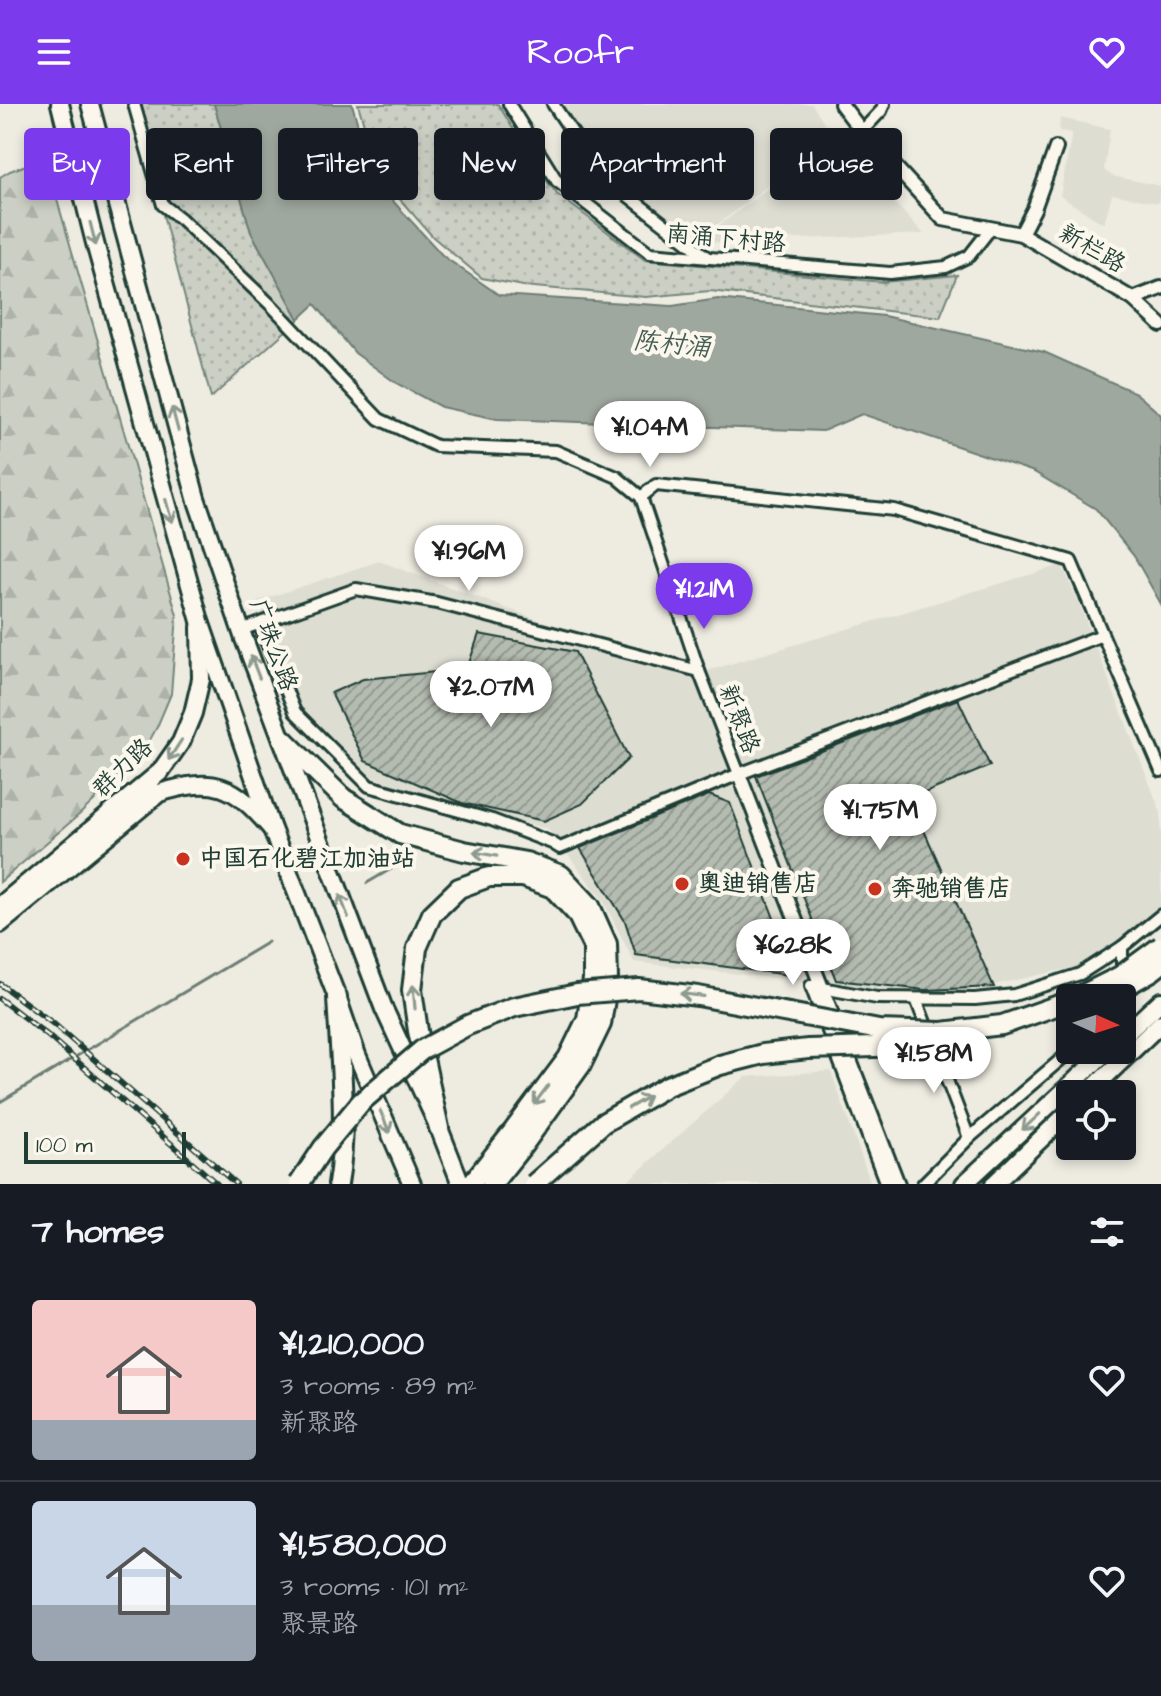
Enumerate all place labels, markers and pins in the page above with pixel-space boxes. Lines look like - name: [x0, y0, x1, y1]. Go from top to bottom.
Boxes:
- pin: ¥1.04M: [585, 401, 715, 469]
- pin: ¥1.96M: [404, 525, 534, 593]
- pin: ¥1.21M: [639, 563, 769, 631]
- pin: ¥2.07M: [426, 661, 556, 729]
- pin: ¥1.75M: [815, 784, 945, 852]
- place label: 中国石化碧江加油站: [199, 842, 415, 876]
- marker: 中国石化碧江加油站: [174, 850, 192, 868]
- place label: 奥迪销售店: [698, 867, 818, 901]
- place label: 奔驰销售店: [891, 872, 1011, 906]
- marker: 奥迪销售店: [673, 875, 691, 893]
- marker: 奔驰销售店: [866, 880, 884, 898]
- pin: ¥628K: [737, 919, 849, 987]
- pin: ¥1.58M: [869, 1027, 999, 1095]

